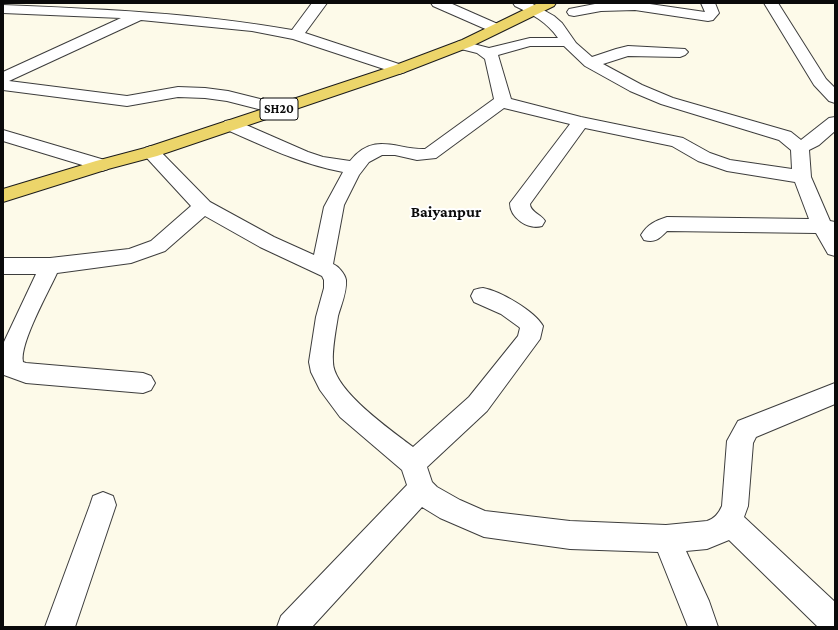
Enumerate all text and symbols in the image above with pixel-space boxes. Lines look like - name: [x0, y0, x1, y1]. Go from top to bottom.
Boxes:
- road number: SH20: [260, 98, 298, 120]
- district label: Baiyanpur: [411, 202, 481, 222]

